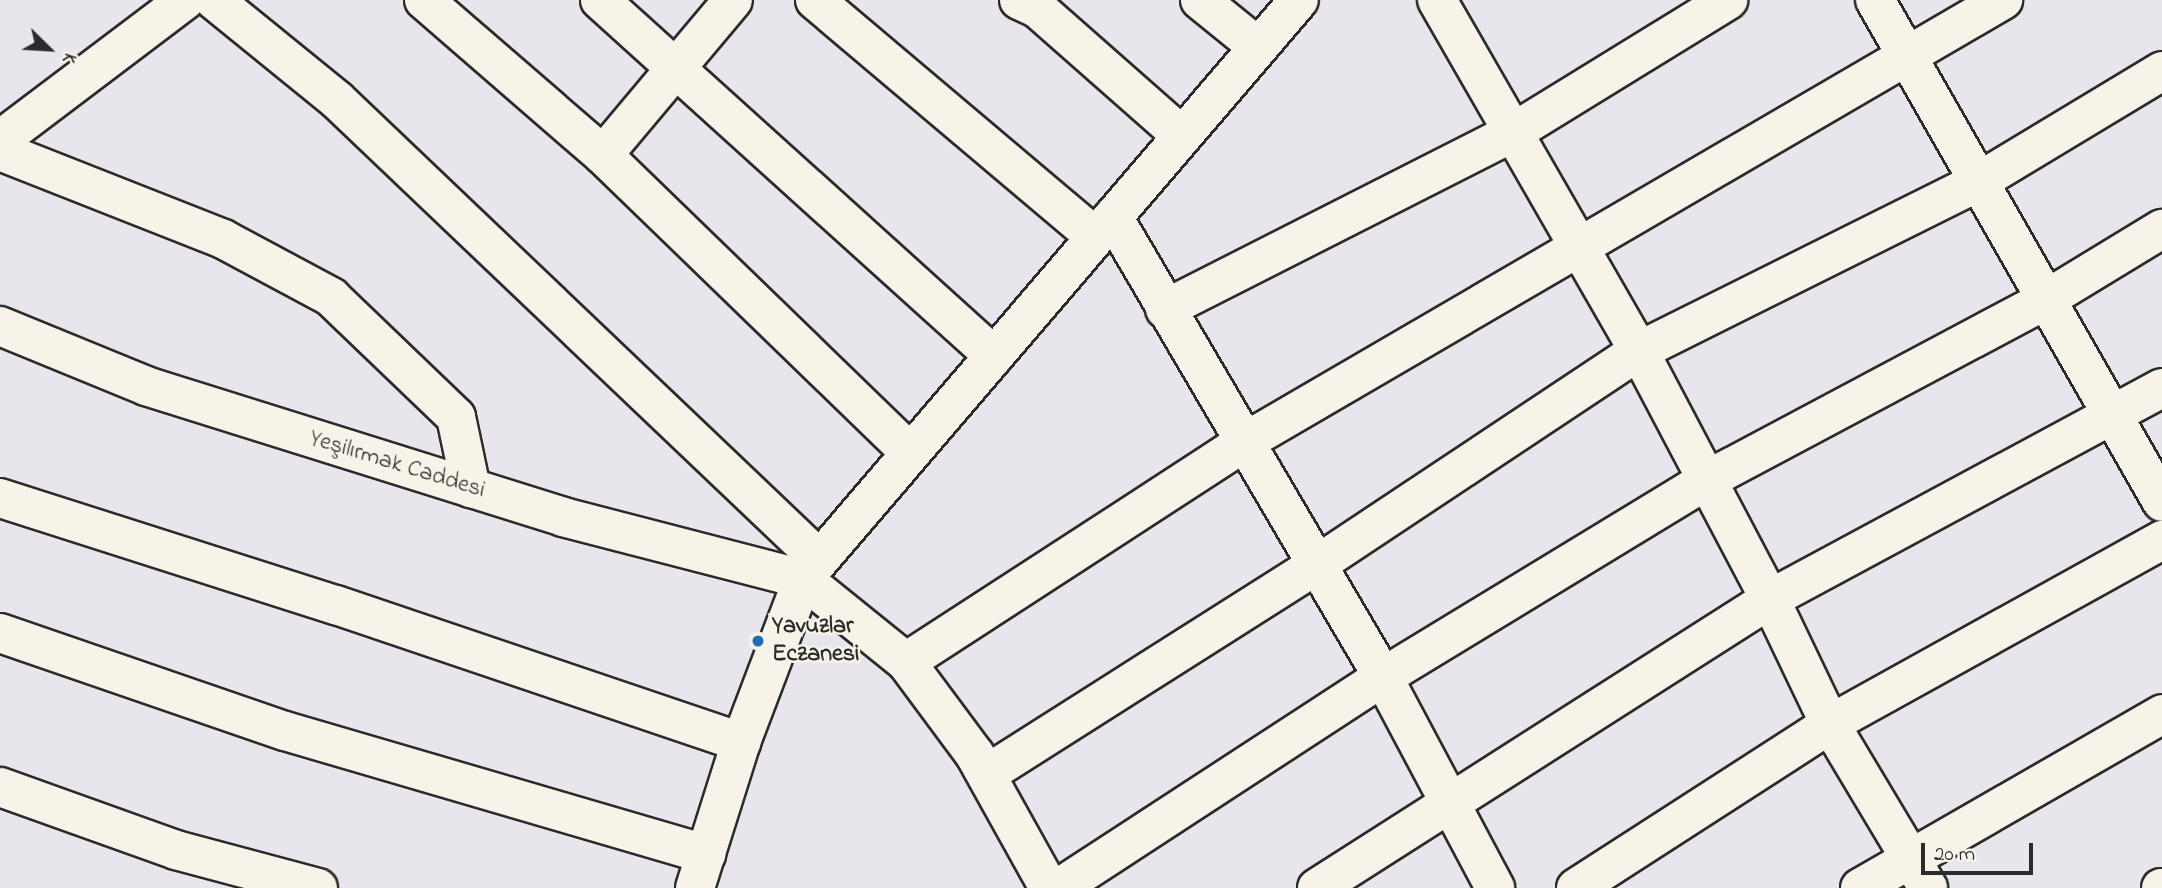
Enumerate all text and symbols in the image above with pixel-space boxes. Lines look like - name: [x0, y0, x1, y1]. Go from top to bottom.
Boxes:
- north arrow: [14, 14, 84, 84]
- text: K: [54, 48, 83, 67]
- street label: Yeşilırmak Caddesi: [305, 425, 489, 505]
- place label: Yavuzlar Eczanesi: [772, 613, 859, 669]
- marker: Yavuzlar Eczanesi: [750, 633, 766, 649]
- scale bar: [1924, 828, 2036, 872]
- text: 20 m: [1934, 840, 1975, 870]

